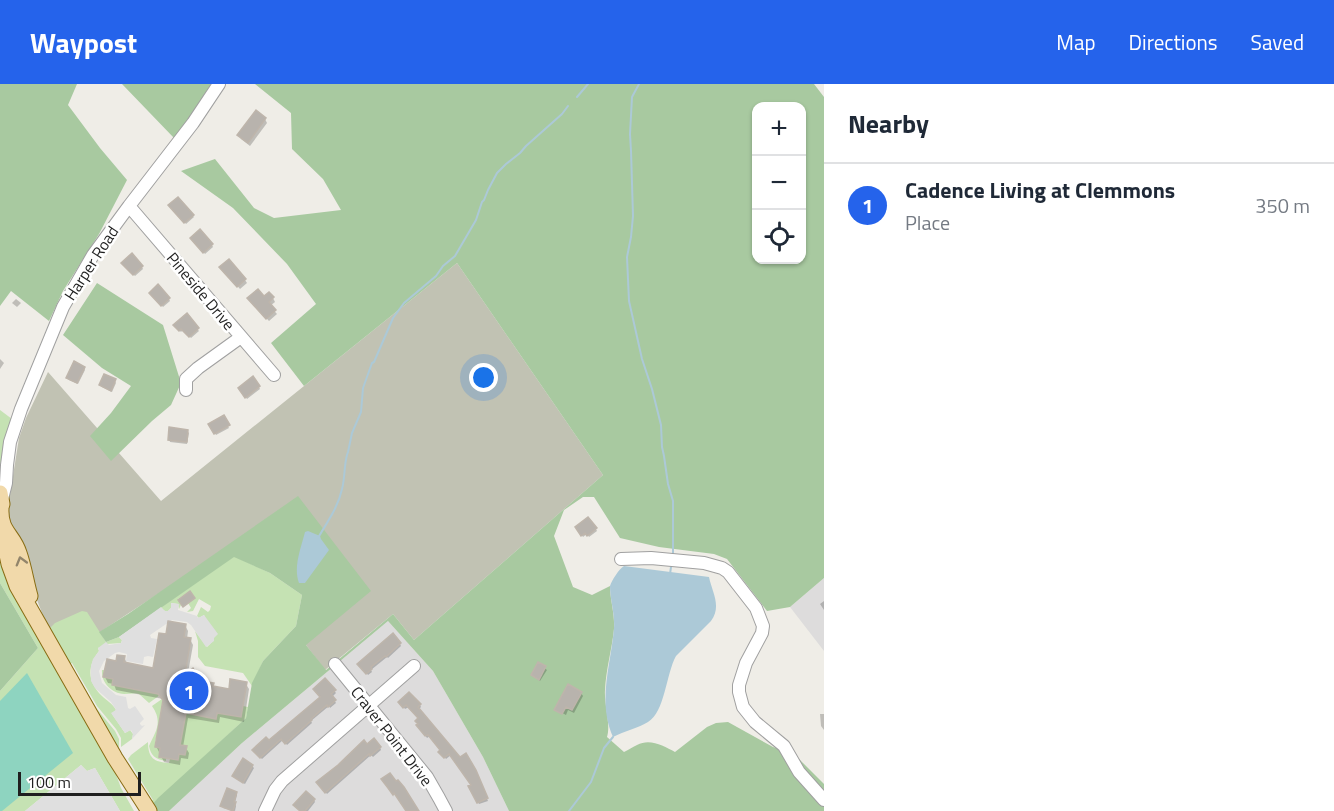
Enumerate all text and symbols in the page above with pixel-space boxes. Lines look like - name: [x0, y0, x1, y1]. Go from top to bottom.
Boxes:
- text: Waypost: [30, 21, 137, 64]
- text: Map: [1056, 26, 1096, 58]
- text: Directions: [1129, 26, 1218, 58]
- text: Saved: [1251, 26, 1304, 58]
- map controls: [752, 102, 806, 264]
- button: +: [752, 102, 806, 156]
- text: Nearby: [848, 104, 929, 143]
- button: −: [752, 156, 806, 210]
- text: Cadence Living at Clemmons: [905, 173, 1175, 207]
- text: 1: [862, 190, 873, 221]
- text: 350 m: [1255, 190, 1310, 221]
- text: Place: [905, 207, 950, 238]
- button: locate: [752, 210, 806, 264]
- street label: Harper Road: [58, 221, 124, 305]
- street label: Pineside Drive: [161, 247, 241, 335]
- your location: [469, 363, 498, 392]
- one-way arrow: [16, 556, 28, 567]
- pin: 1: [170, 668, 208, 714]
- street label: Craver Point Drive: [345, 681, 439, 791]
- scale bar: [18, 769, 141, 796]
- text: 100 m: [27, 770, 71, 794]

